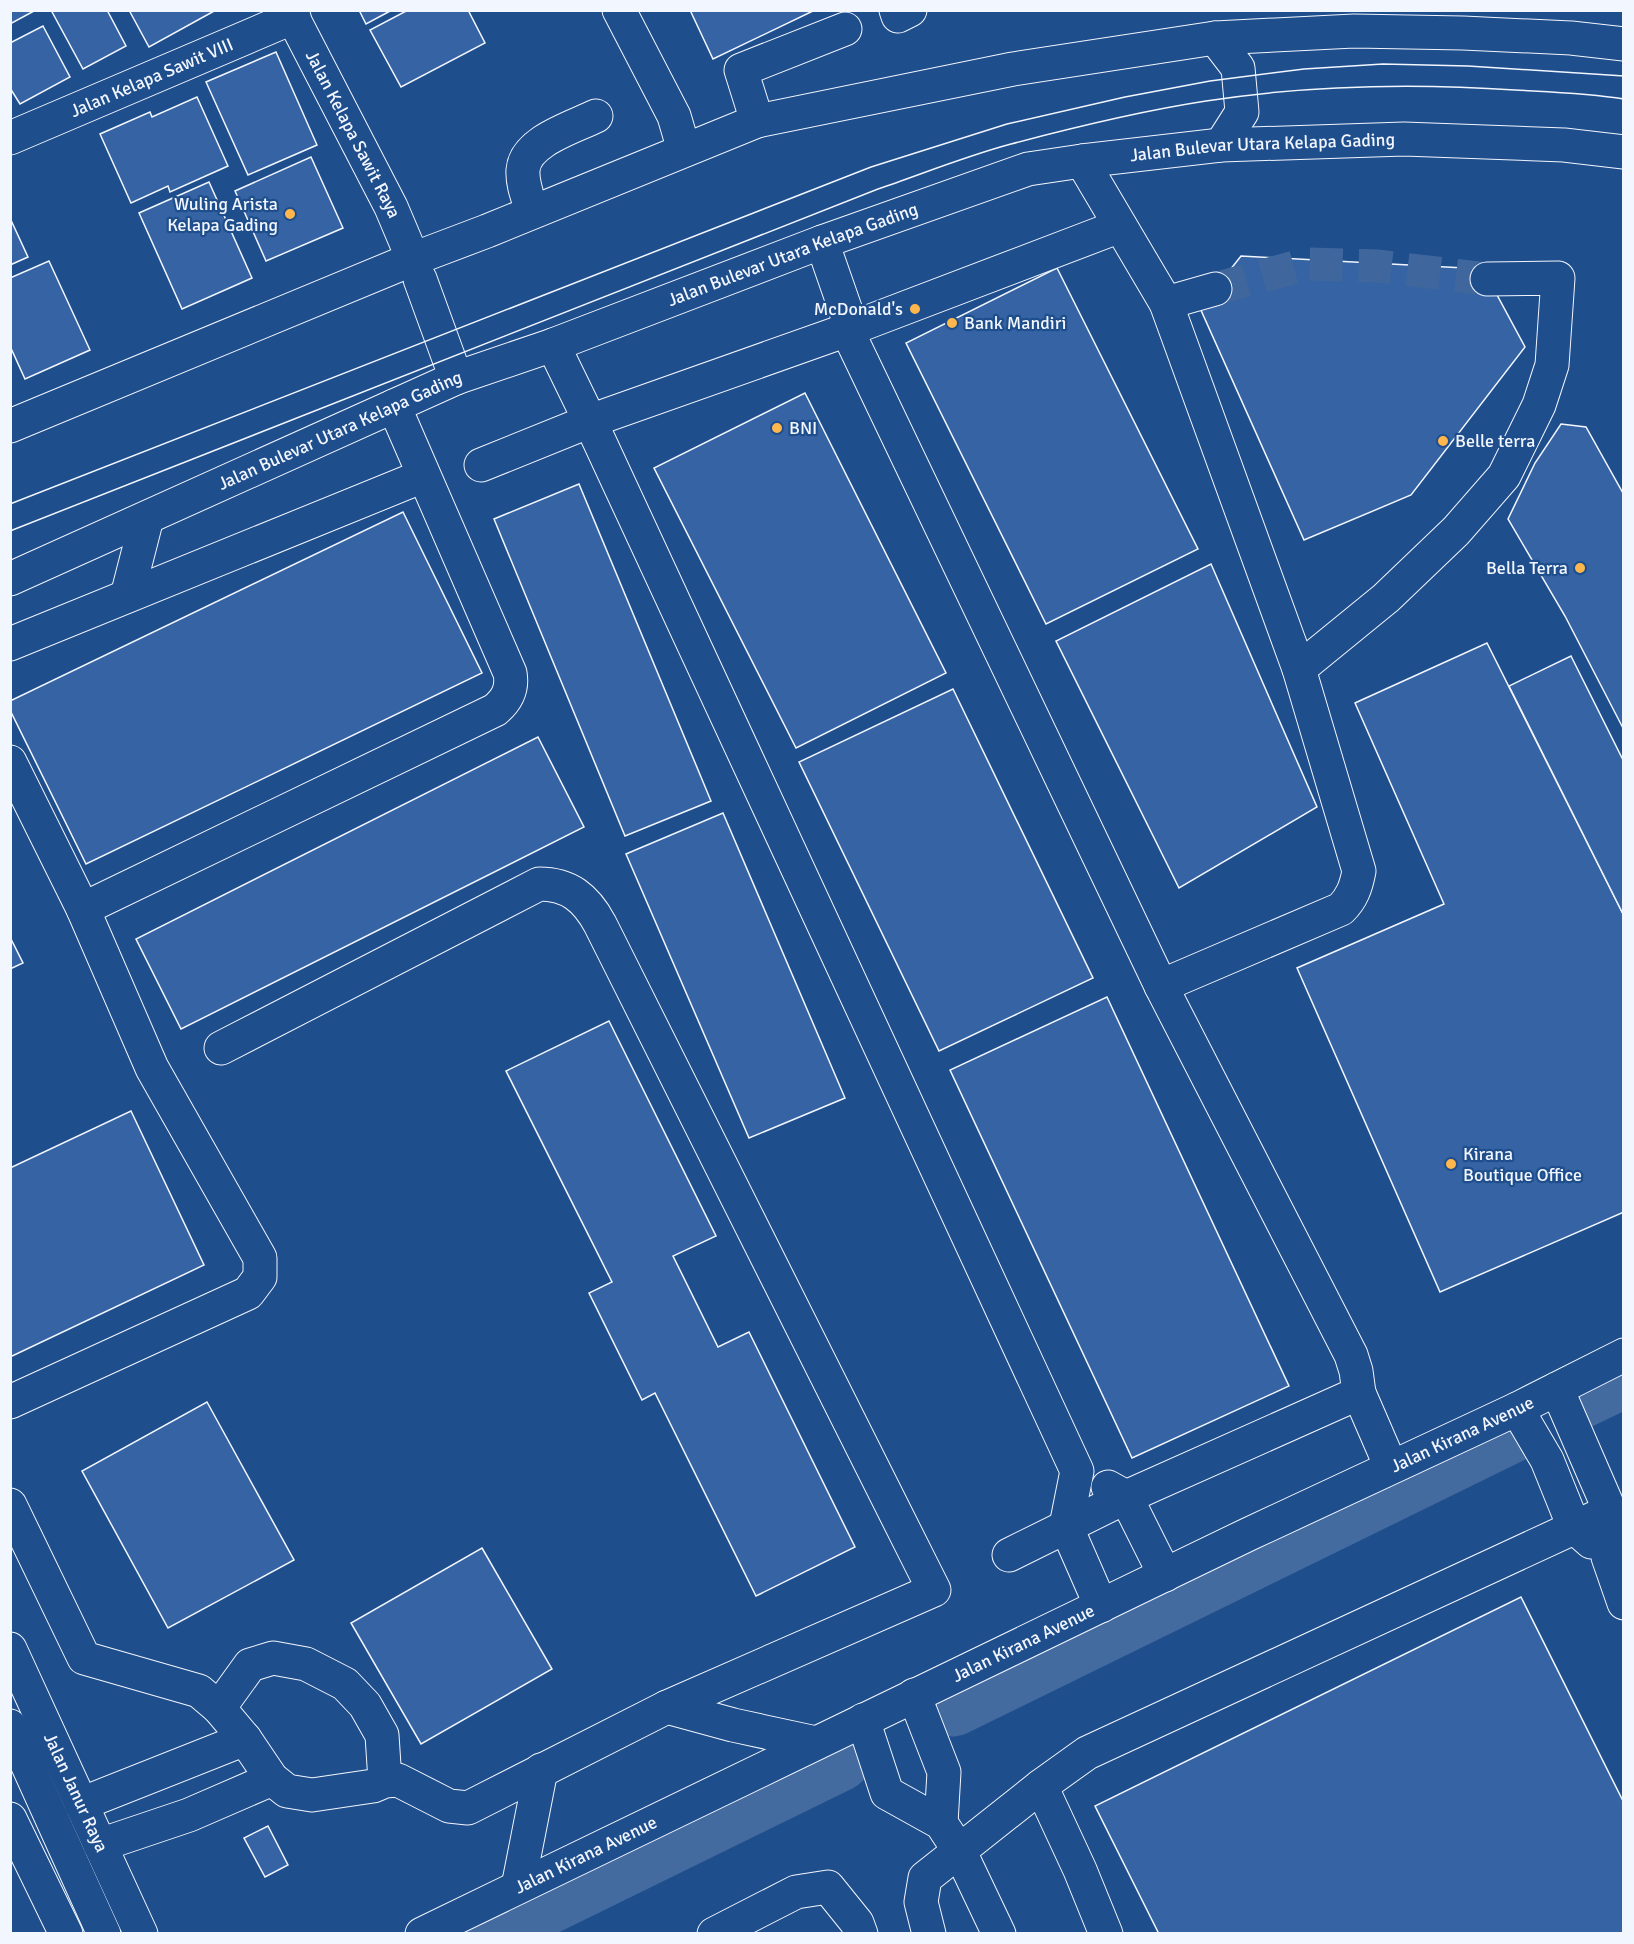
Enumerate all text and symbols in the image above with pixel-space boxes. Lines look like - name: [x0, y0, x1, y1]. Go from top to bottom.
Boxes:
- street label: Jalan Kelapa Sawit VIII: [67, 33, 237, 122]
- street label: Jalan Kelapa Sawit Raya: [301, 47, 405, 221]
- street label: Jalan Bulevar Utara Kelapa Gading: [1129, 128, 1395, 166]
- place label: Wuling Arista Kelapa Gading: [167, 193, 278, 236]
- street label: Jalan Bulevar Utara Kelapa Gading: [664, 198, 921, 311]
- marker: Wuling Arista Kelapa Gading: [283, 207, 297, 221]
- place label: McDonald's: [814, 298, 903, 320]
- marker: McDonald's: [908, 302, 922, 316]
- place label: Bank Mandiri: [964, 312, 1066, 334]
- marker: Bank Mandiri: [945, 316, 959, 330]
- street label: Jalan Bulevar Utara Kelapa Gading: [214, 366, 465, 495]
- place label: BNI: [789, 417, 817, 439]
- marker: BNI: [770, 421, 784, 435]
- place label: Belle terra: [1455, 430, 1535, 452]
- marker: Belle terra: [1436, 434, 1450, 448]
- place label: Bella Terra: [1486, 557, 1568, 579]
- marker: Bella Terra: [1573, 561, 1587, 575]
- place label: Kirana Boutique Office: [1463, 1143, 1582, 1186]
- marker: Kirana Boutique Office: [1444, 1157, 1458, 1171]
- street label: Jalan Kirana Avenue: [1387, 1391, 1538, 1477]
- street label: Jalan Kirana Avenue: [949, 1599, 1098, 1687]
- street label: Jalan Janur Raya: [39, 1729, 113, 1856]
- street label: Jalan Kirana Avenue: [511, 1811, 661, 1899]

